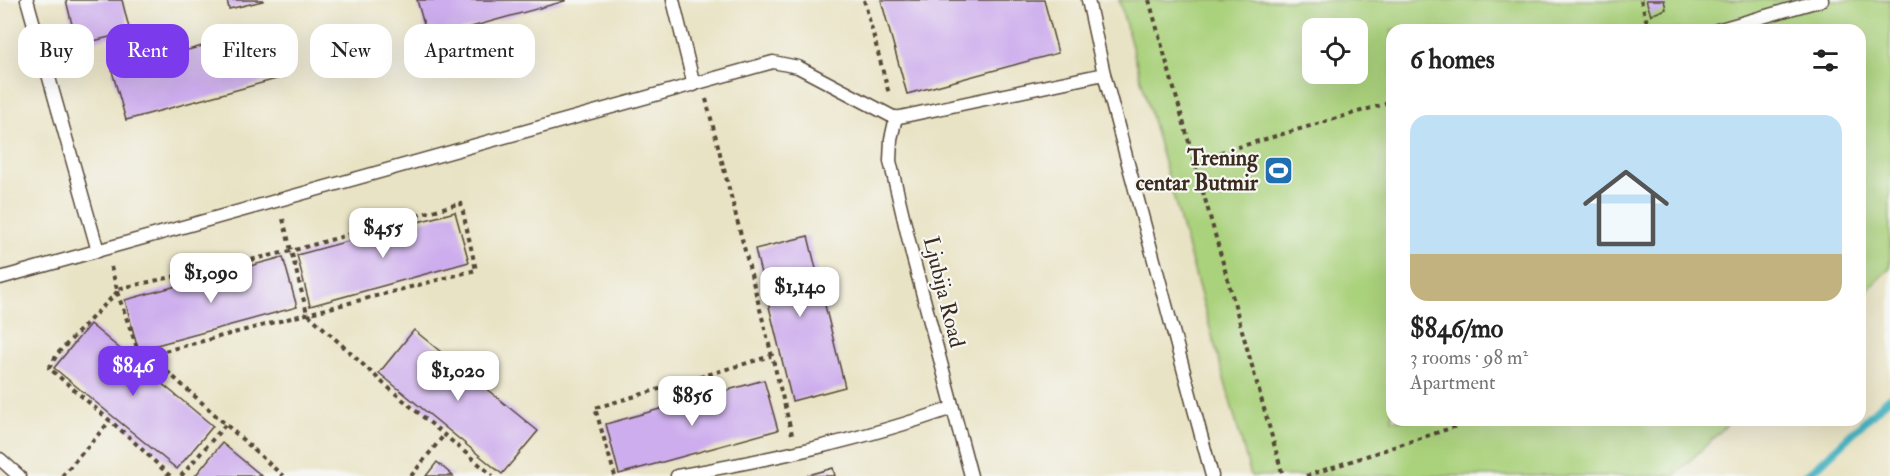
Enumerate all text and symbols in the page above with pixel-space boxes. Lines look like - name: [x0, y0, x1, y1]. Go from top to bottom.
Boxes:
- map controls: [1302, 18, 1368, 84]
- button: locate: [1302, 18, 1368, 84]
- chip: Buy: [18, 24, 94, 78]
- chip: Rent: [106, 24, 189, 78]
- chip: Filters: [201, 24, 298, 78]
- chip: New: [310, 24, 392, 78]
- chip: Apartment: [404, 24, 535, 78]
- text: 6 homes: [1410, 44, 1495, 76]
- icon: filters: [1809, 44, 1842, 77]
- place label: Trening centar Butmir: [1136, 144, 1259, 197]
- icon: home: [1572, 154, 1680, 262]
- sports icon: Trening centar Butmir: [1263, 155, 1295, 187]
- pin: $455: [347, 208, 419, 259]
- text: $455: [363, 215, 403, 240]
- street label: Ljubija Road: [917, 233, 971, 351]
- pin: $1,090: [162, 253, 260, 304]
- text: $1,090: [184, 260, 238, 285]
- pin: $1,140: [751, 267, 849, 318]
- text: $1,140: [774, 274, 826, 299]
- text: $846/mo: [1410, 313, 1503, 345]
- text: 3 rooms · 98 m²: [1410, 345, 1528, 370]
- pin: $846: [97, 346, 169, 397]
- pin: $1,020: [409, 351, 507, 402]
- text: $846: [112, 353, 154, 378]
- text: $1,020: [431, 358, 485, 383]
- text: Apartment: [1410, 370, 1495, 395]
- pin: $856: [656, 376, 728, 427]
- text: $856: [672, 383, 712, 408]

